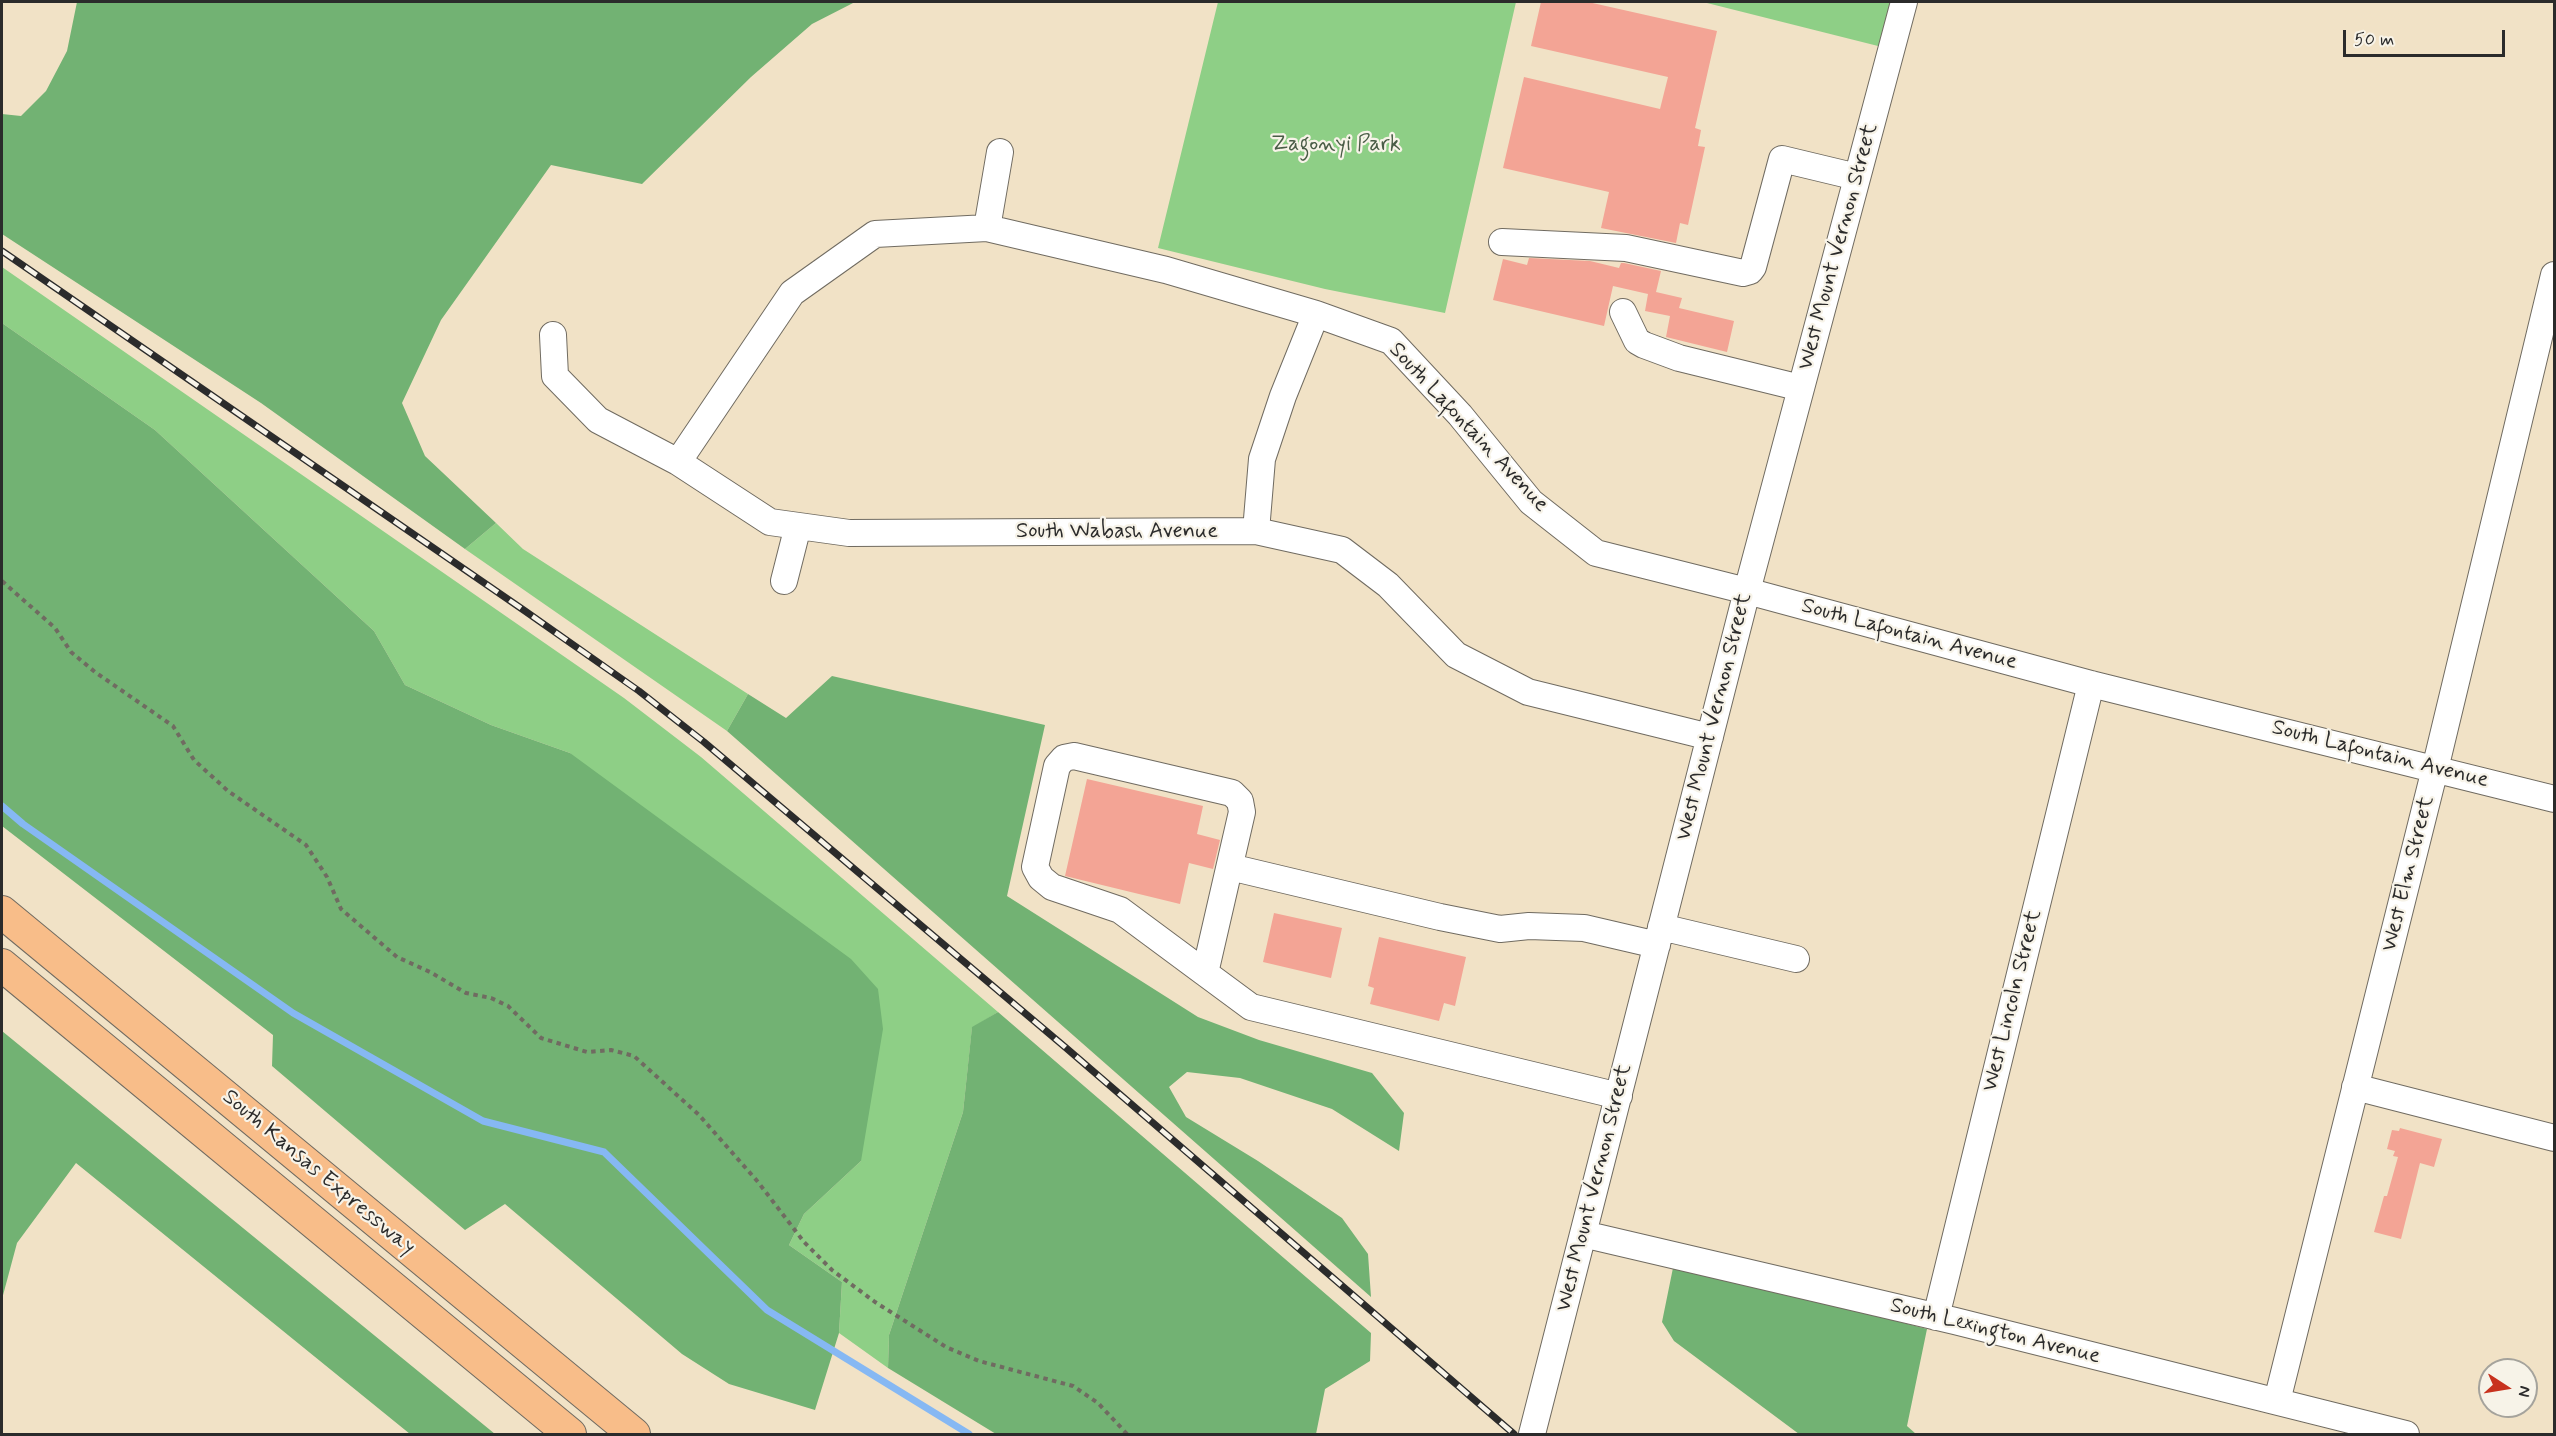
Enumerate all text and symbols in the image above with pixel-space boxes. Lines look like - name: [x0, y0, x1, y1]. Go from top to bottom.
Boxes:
- scale bar: [2346, 18, 2508, 56]
- text: 50 m: [2354, 28, 2394, 52]
- street label: West Mount Vernon Street: [1793, 121, 1885, 373]
- park label: Zagonyi Park: [1271, 132, 1401, 158]
- street label: South Lafontain Avenue: [1383, 338, 1553, 518]
- street label: South Wabash Avenue: [1016, 519, 1218, 545]
- street label: West Mount Vernon Street: [1671, 591, 1759, 843]
- street label: South Lafontain Avenue: [1798, 593, 2020, 677]
- street label: South Lafontain Avenue: [2269, 715, 2491, 795]
- street label: West Elm Street: [2377, 794, 2441, 954]
- street label: West Lincoln Street: [1978, 907, 2048, 1095]
- street label: West Mount Vernon Street: [1551, 1062, 1639, 1314]
- street label: South Kansas Expressway: [216, 1085, 420, 1261]
- street label: South Lexington Avenue: [1887, 1293, 2103, 1371]
- north arrow: [2478, 1358, 2538, 1418]
- text: N: [2513, 1384, 2536, 1399]

